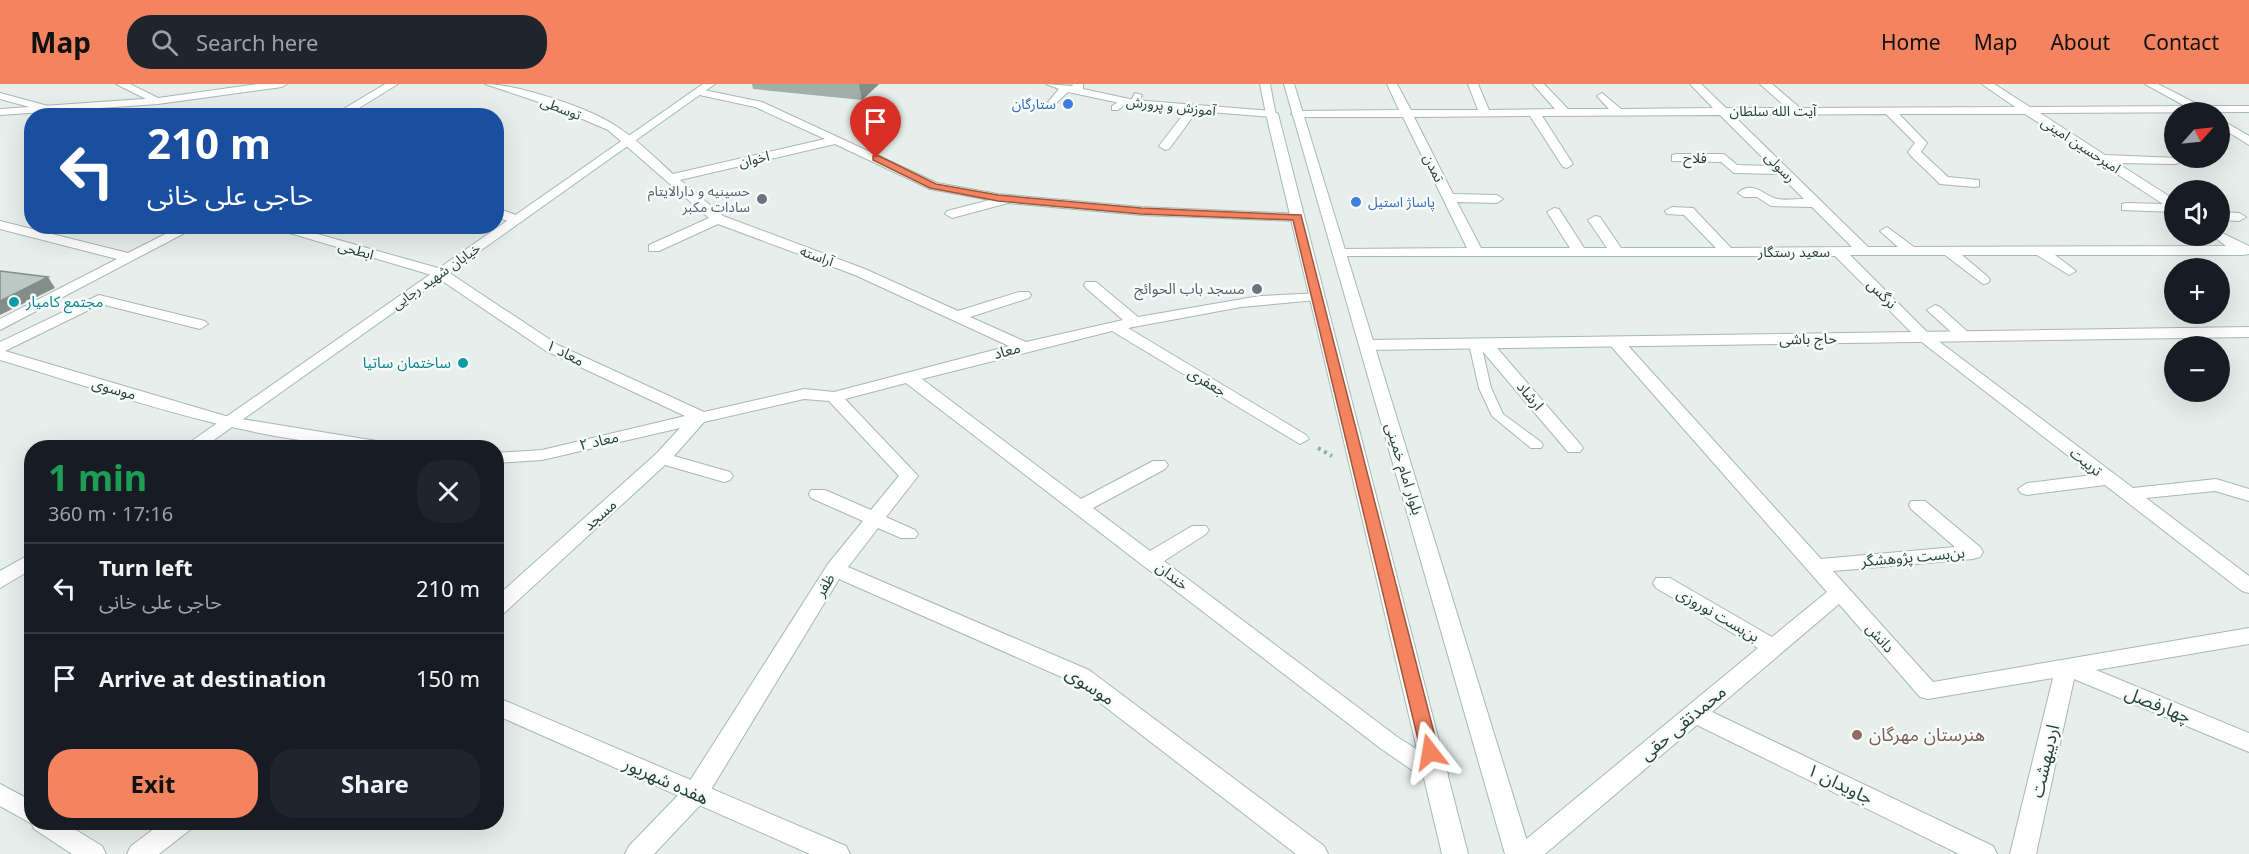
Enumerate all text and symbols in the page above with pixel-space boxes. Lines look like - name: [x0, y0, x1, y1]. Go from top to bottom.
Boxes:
- search box: [127, 15, 547, 69]
- text: Map: [30, 23, 91, 61]
- icon: search: [148, 26, 181, 59]
- text: Search here: [196, 27, 318, 57]
- text: Home: [1881, 28, 1941, 56]
- text: Map: [1974, 28, 2017, 56]
- text: About: [2050, 28, 2110, 56]
- text: Contact: [2143, 28, 2219, 56]
- street label: توسطی: [538, 91, 584, 124]
- street label: آموزش و پرورش: [1125, 91, 1218, 121]
- place label: ستارگان: [1012, 94, 1056, 113]
- pin: [850, 96, 901, 158]
- marker: ستارگان: [1061, 97, 1075, 111]
- street label: آیت الله سلطان: [1730, 101, 1817, 120]
- north arrow: [2164, 102, 2230, 168]
- map controls: [2164, 102, 2230, 402]
- icon: arrive: [859, 105, 892, 138]
- street label: امیرحسین امینی: [2038, 112, 2125, 177]
- text: 210 m: [147, 114, 271, 171]
- icon: left: [48, 132, 126, 210]
- street label: اخوان: [737, 146, 771, 171]
- street label: رسولی: [1761, 147, 1800, 186]
- street label: فلاح: [1683, 148, 1707, 169]
- street label: تمدن: [1419, 150, 1449, 185]
- text: حاجی علی خانی: [147, 176, 313, 213]
- button: sound: [2164, 180, 2230, 246]
- place label: حسینیه و دارالایتام سادات مکبر: [648, 181, 750, 216]
- marker: حسینیه و دارالایتام سادات مکبر: [755, 192, 769, 206]
- place label: پاساژ استیل: [1368, 192, 1435, 212]
- marker: پاساژ استیل: [1349, 195, 1363, 209]
- street label: ابطحی: [336, 235, 376, 264]
- street label: خیابان شهید رجایی: [388, 238, 484, 313]
- street label: آراسته: [798, 241, 837, 271]
- street label: سعید رستگار: [1757, 242, 1830, 261]
- button: +: [2164, 258, 2230, 324]
- street label: نرگس: [1863, 274, 1902, 313]
- place label: مسجد باب الحوائج: [1134, 278, 1245, 301]
- marker: مسجد باب الحوائج: [1250, 282, 1264, 296]
- place label: مجتمع کامیار: [25, 291, 103, 314]
- marker: مجتمع کامیار: [7, 295, 21, 309]
- street label: حاج باشی: [1779, 327, 1837, 352]
- street label: معاد ۱: [543, 334, 588, 370]
- button: −: [2164, 336, 2230, 402]
- street label: معاد: [991, 337, 1022, 363]
- place label: ساختمان ساتیا: [363, 352, 451, 372]
- marker: ساختمان ساتیا: [456, 356, 470, 370]
- street label: جعفری: [1185, 362, 1231, 400]
- street label: موسوی: [90, 372, 139, 404]
- street label: ارشاد: [1513, 377, 1549, 414]
- street label: بلوار امام خمینی: [1380, 420, 1428, 518]
- street label: معاد ۲: [577, 426, 620, 454]
- street label: تربیت: [2066, 442, 2107, 480]
- text: 1 min: [48, 453, 147, 502]
- button: close: [417, 460, 480, 523]
- street label: مسجد: [578, 494, 620, 534]
- text: 360 m · 17:16: [48, 500, 173, 527]
- street label: بن‌بست پژوهشگر: [1859, 542, 1966, 572]
- text: Turn left: [99, 552, 193, 582]
- street label: خندان: [1152, 556, 1193, 594]
- street label: ظفر: [809, 569, 839, 601]
- icon: left: [48, 572, 81, 605]
- text: 210 m: [416, 573, 480, 603]
- street label: بن‌بست نوروزی: [1674, 582, 1763, 646]
- text: حاجی علی خانی: [99, 588, 222, 615]
- street label: دانش: [1862, 618, 1899, 657]
- street label: موسوی: [1061, 660, 1120, 710]
- icon: arrive: [48, 662, 81, 695]
- text: Arrive at destination: [99, 663, 326, 693]
- text: 150 m: [416, 663, 480, 693]
- street label: محمدتقی حقی: [1634, 679, 1731, 765]
- street label: چهارفصل: [2122, 680, 2195, 728]
- position arrow: [1398, 720, 1462, 784]
- place label: هنرستان مهرگان: [1869, 722, 1985, 746]
- street label: اردیبهشت: [2024, 722, 2064, 800]
- marker: هنرستان مهرگان: [1850, 728, 1864, 742]
- button: Exit: [48, 749, 258, 818]
- button: Share: [270, 749, 480, 818]
- street label: هفده شهریور: [619, 750, 713, 810]
- street label: جاویدان ۱: [1804, 757, 1877, 809]

